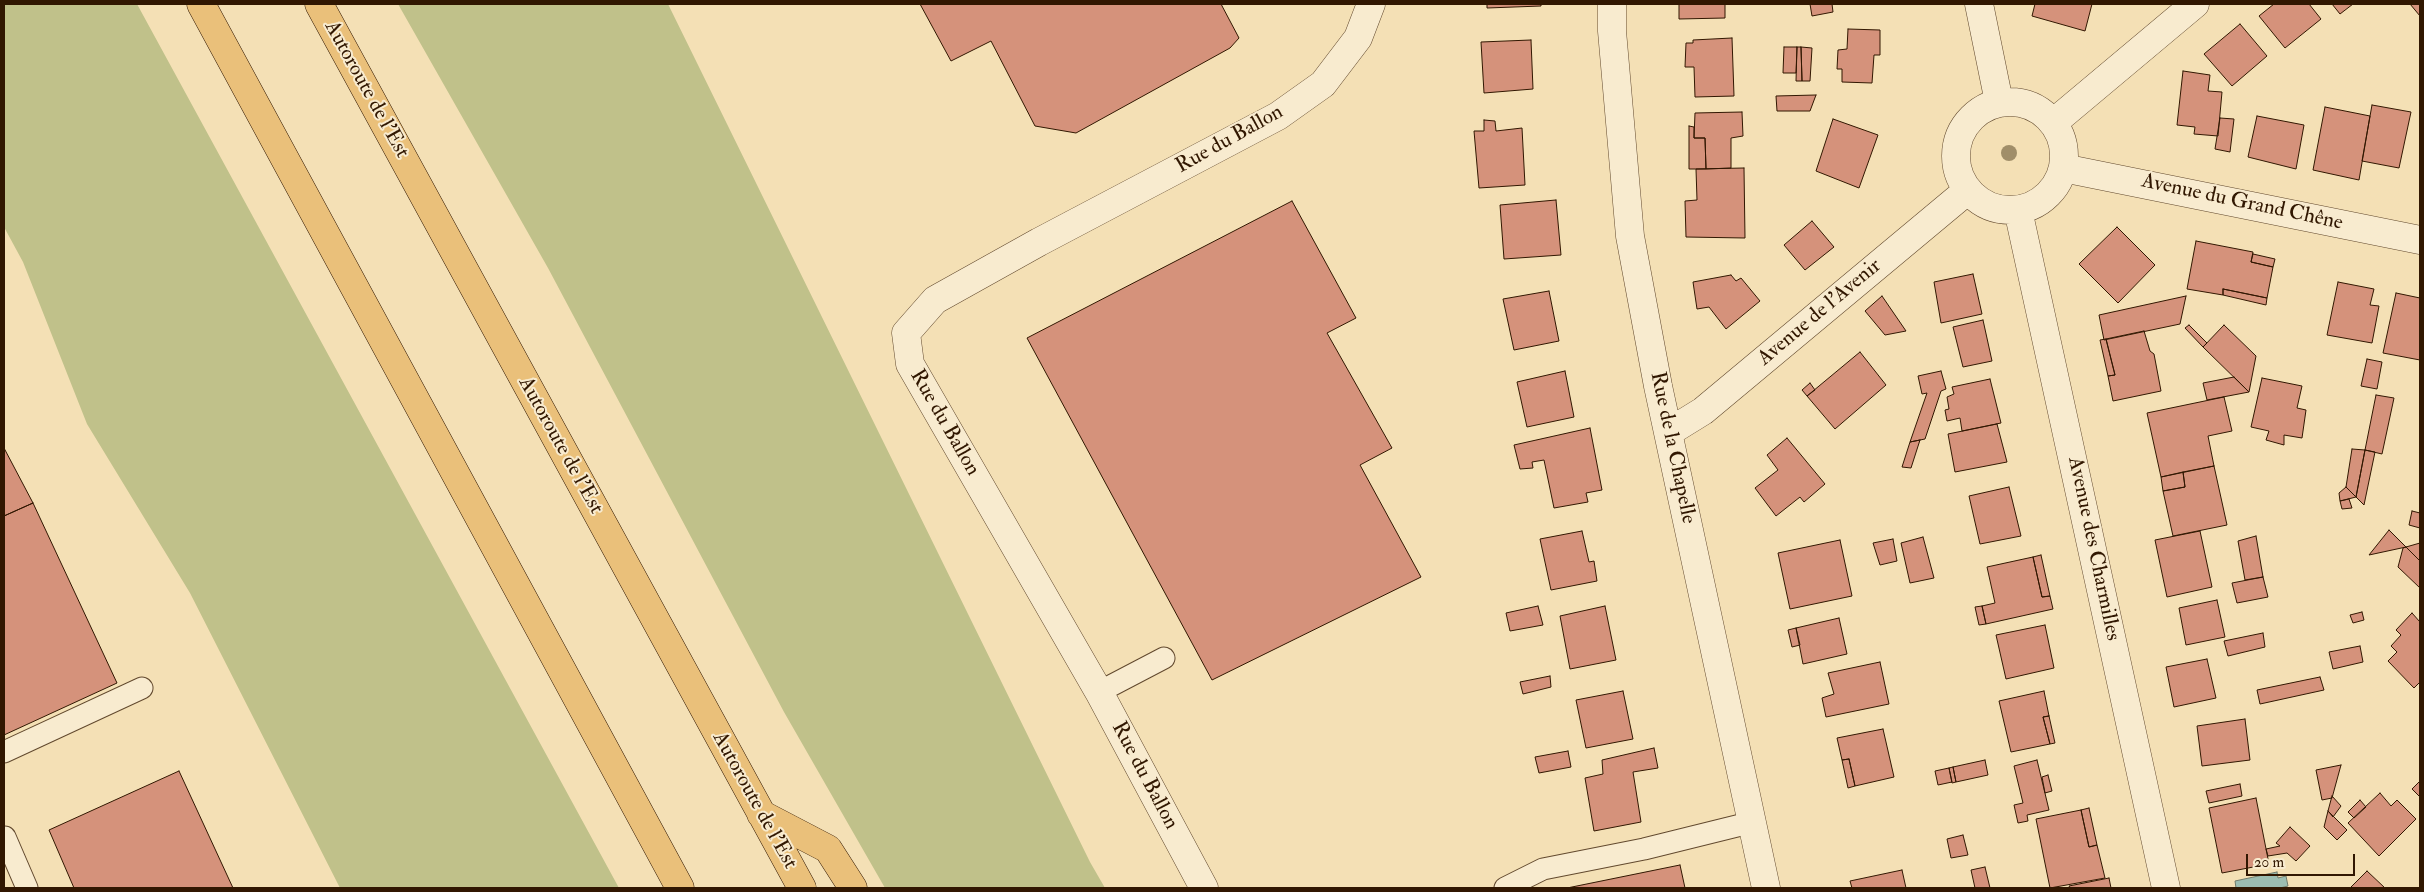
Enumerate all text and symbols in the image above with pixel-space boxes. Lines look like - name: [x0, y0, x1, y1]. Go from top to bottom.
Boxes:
- street label: Autoroute de l’Est: [318, 17, 414, 163]
- street label: Rue du Ballon: [1172, 100, 1288, 180]
- street label: Avenue du Grand Chêne: [2139, 169, 2345, 237]
- street label: Avenue de l’Avenir: [1753, 254, 1887, 372]
- street label: Rue du Ballon: [903, 365, 985, 481]
- street label: Rue de la Chapelle: [1644, 370, 1700, 526]
- street label: Autoroute de l’Est: [512, 373, 608, 519]
- street label: Avenue des Charmilles: [2061, 455, 2125, 643]
- street label: Rue du Ballon: [1105, 718, 1183, 834]
- street label: Autoroute de l’Est: [706, 728, 802, 874]
- scale bar: [2249, 844, 2358, 876]
- text: 20 m: [2254, 853, 2284, 872]

